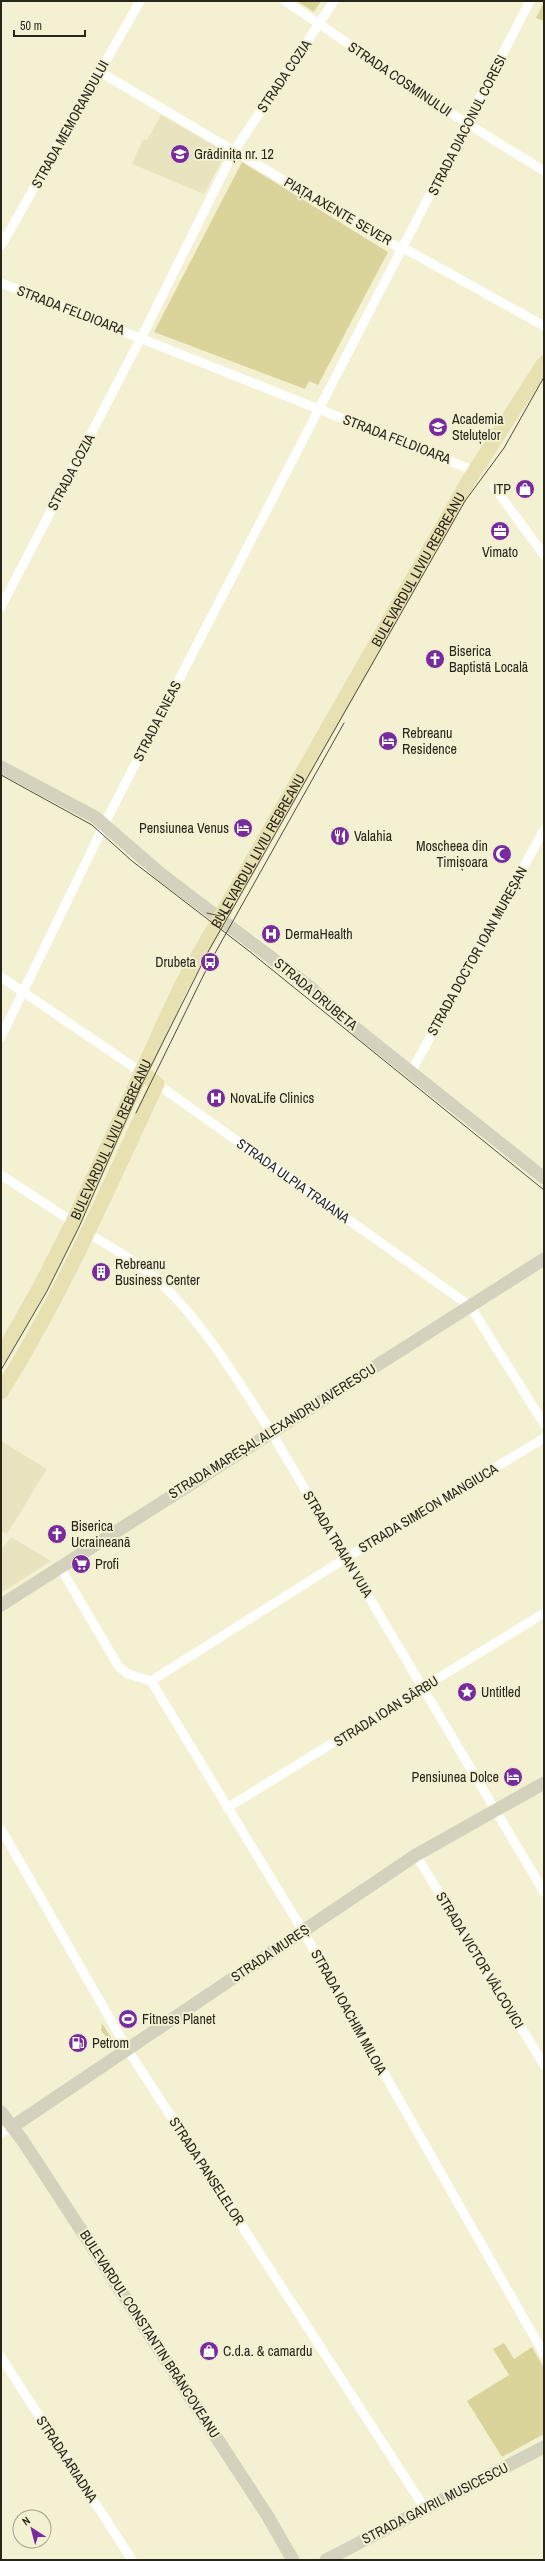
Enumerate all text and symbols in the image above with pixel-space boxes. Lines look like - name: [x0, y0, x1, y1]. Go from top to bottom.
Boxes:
- scale bar: [14, 12, 85, 38]
- text: 50 m: [20, 18, 42, 34]
- street label: STRADA COZIA: [253, 36, 315, 116]
- street label: STRADA COSMINULUI: [345, 38, 455, 120]
- street label: STRADA DIACONUL CORESI: [424, 52, 510, 198]
- street label: STRADA MEMORANDULUI: [27, 57, 113, 191]
- school or university icon: Grădinița nr. 12: [169, 143, 191, 165]
- place label: Grădinița nr. 12: [194, 145, 274, 163]
- street label: PIAȚA AXENTE SEVER: [281, 173, 395, 249]
- street label: STRADA FELDIOARA: [14, 281, 128, 339]
- street label: STRADA FELDIOARA: [340, 410, 454, 468]
- place label: Academia Steluțelor: [451, 410, 504, 444]
- school or university icon: Academia Steluțelor: [427, 416, 449, 438]
- street label: STRADA COZIA: [43, 430, 99, 513]
- shop icon: ITP: [514, 478, 536, 500]
- place label: ITP: [493, 480, 511, 498]
- street label: BULEVARDUL LIVIU REBREANU: [367, 489, 469, 650]
- office icon: Vimato: [489, 520, 511, 542]
- place label: Vimato: [482, 543, 518, 561]
- place label: Biserica Baptistă Locală: [449, 642, 529, 676]
- church icon: Biserica Baptistă Locală: [424, 648, 446, 670]
- street label: STRADA ENEAS: [129, 677, 185, 764]
- place label: Rebreanu Residence: [402, 724, 457, 758]
- hotel icon: Rebreanu Residence: [377, 730, 399, 752]
- street label: BULEVARDUL LIVIU REBREANU: [207, 771, 309, 931]
- hotel icon: Pensiunea Venus: [232, 817, 254, 839]
- place label: Pensiunea Venus: [139, 819, 229, 837]
- restaurant icon: Valahia: [329, 825, 351, 847]
- place label: Valahia: [354, 827, 393, 845]
- place label: Moscheea din Timișoara: [416, 837, 489, 871]
- mosque icon: Moscheea din Timișoara: [491, 843, 513, 865]
- street label: STRADA DOCTOR IOAN MUREȘAN: [423, 863, 531, 1039]
- hospital icon: DermaHealth: [260, 923, 282, 945]
- place label: DermaHealth: [285, 925, 353, 943]
- bus stop icon: Drubeta: [199, 951, 221, 973]
- place label: Drubeta: [155, 953, 197, 971]
- street label: STRADA DRUBETA: [271, 954, 362, 1034]
- street label: BULEVARDUL LIVIU REBREANU: [66, 1056, 155, 1222]
- hospital icon: NovaLife Clinics: [205, 1087, 227, 1109]
- place label: NovaLife Clinics: [230, 1089, 314, 1107]
- street label: STRADA ULPIA TRAIANA: [233, 1134, 354, 1227]
- place label: Rebreanu Business Center: [115, 1255, 200, 1289]
- building icon: Rebreanu Business Center: [90, 1261, 112, 1283]
- street label: STRADA MAREȘAL ALEXANDRU AVERESCU: [165, 1359, 379, 1503]
- street label: STRADA SIMEON MANGIUCA: [355, 1459, 501, 1557]
- street label: STRADA TRAIAN VUIA: [299, 1487, 377, 1601]
- place label: Biserica Ucraineană: [71, 1517, 131, 1551]
- church icon: Biserica Ucraineană: [46, 1523, 68, 1545]
- supermarket icon: Profi: [70, 1553, 92, 1575]
- place label: Profi: [95, 1555, 119, 1573]
- street label: STRADA IOAN SÂRBU: [330, 1672, 442, 1750]
- place icon: Untitled: [456, 1681, 478, 1703]
- place label: Untitled: [481, 1683, 521, 1701]
- hotel icon: Pensiunea Dolce: [502, 1766, 524, 1788]
- place label: Pensiunea Dolce: [412, 1768, 499, 1786]
- street label: STRADA VICTOR VÂLCOVICI: [432, 1889, 528, 2031]
- street label: STRADA MUREȘ: [227, 1920, 313, 1986]
- street label: STRADA IOACHIM MILOIA: [307, 1946, 391, 2078]
- sports icon: Fitness Planet: [117, 2008, 139, 2030]
- place label: Fitness Planet: [142, 2010, 215, 2028]
- fuel station icon: Petrom: [67, 2032, 89, 2054]
- place label: Petrom: [92, 2034, 129, 2052]
- street label: STRADA PANSELELOR: [165, 2114, 249, 2228]
- street label: BULEVARDUL CONSTANTIN BRÂNCOVEANU: [76, 2227, 224, 2441]
- shop icon: C.d.a. & camardu: [198, 2340, 220, 2362]
- place label: C.d.a. & camardu: [223, 2342, 312, 2360]
- street label: STRADA ARIADNA: [32, 2412, 102, 2506]
- street label: STRADA GAVRIL MUSICESCU: [359, 2458, 511, 2548]
- north arrow: [12, 2509, 52, 2549]
- text: N: [19, 2513, 33, 2528]

